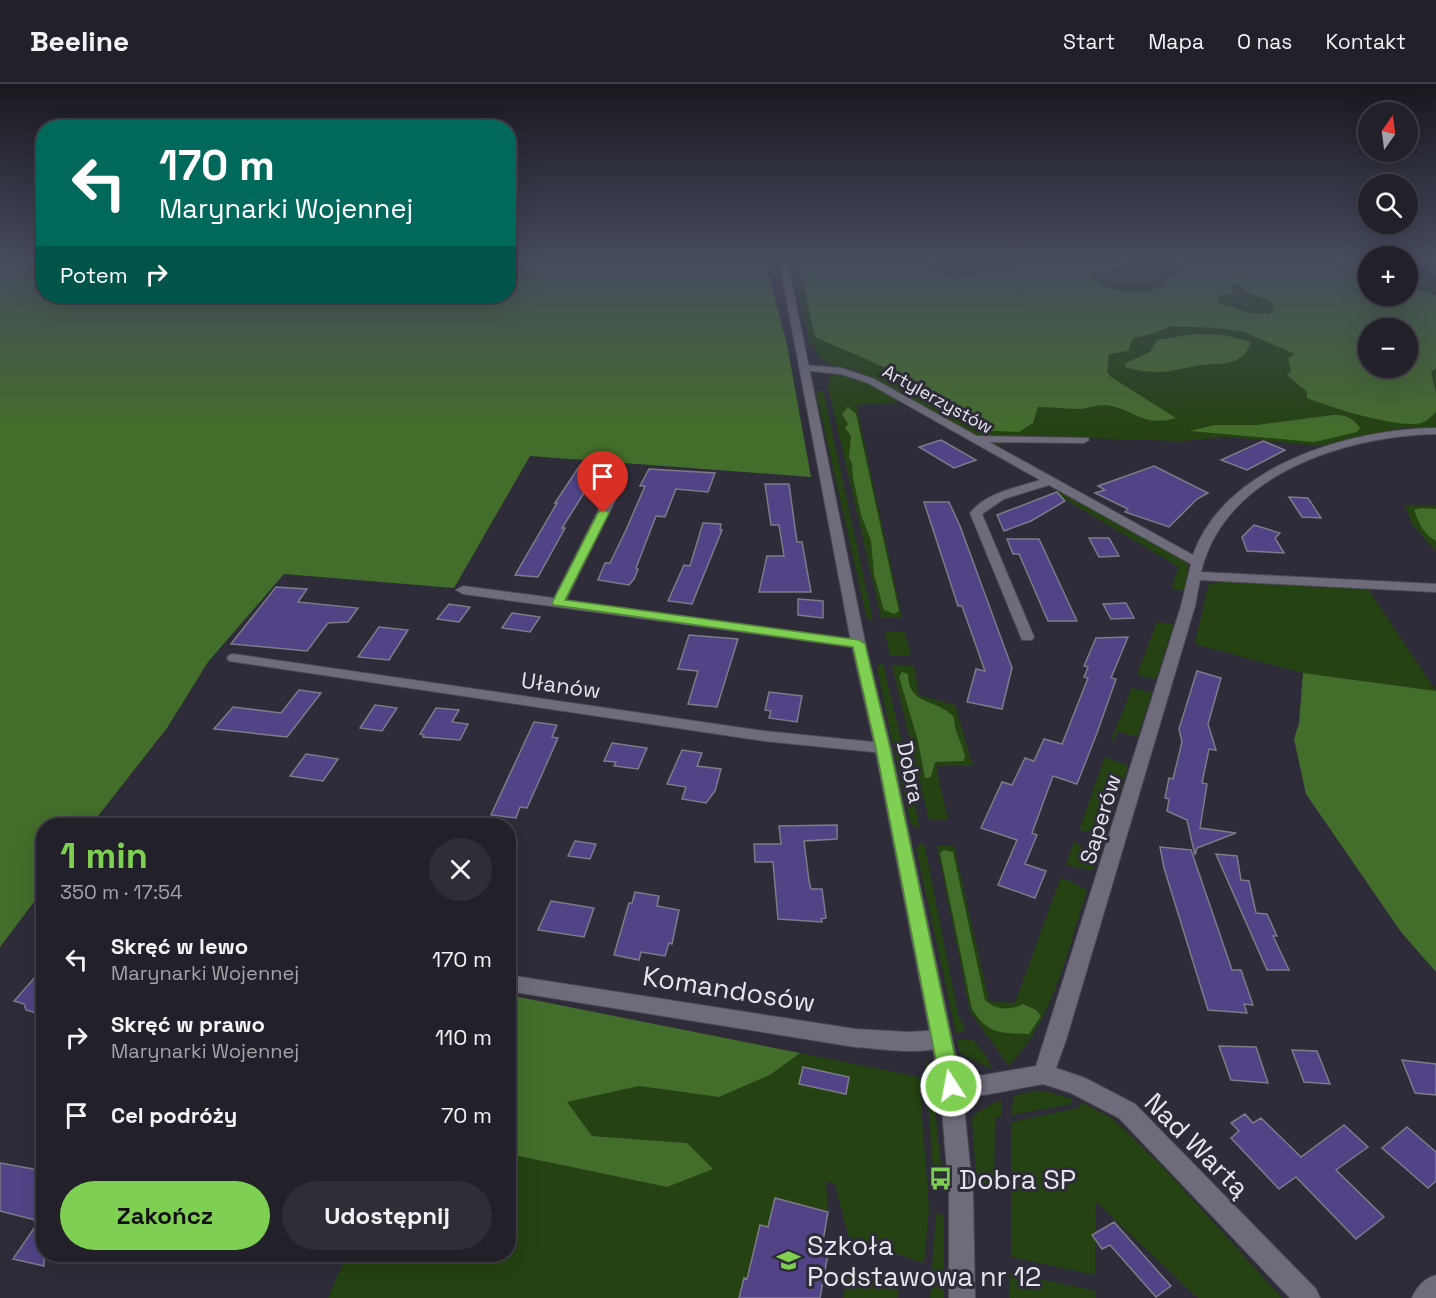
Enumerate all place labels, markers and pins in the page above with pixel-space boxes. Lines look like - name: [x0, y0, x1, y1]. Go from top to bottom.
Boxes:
- pin: [577, 451, 628, 513]
- place label: Dobra SP: [959, 1162, 1076, 1197]
- bus stop icon: Dobra SP: [928, 1166, 954, 1192]
- place label: Szkoła Podstawowa nr 12: [807, 1228, 1041, 1294]
- school or university icon: Szkoła Podstawowa nr 12: [776, 1248, 802, 1274]

